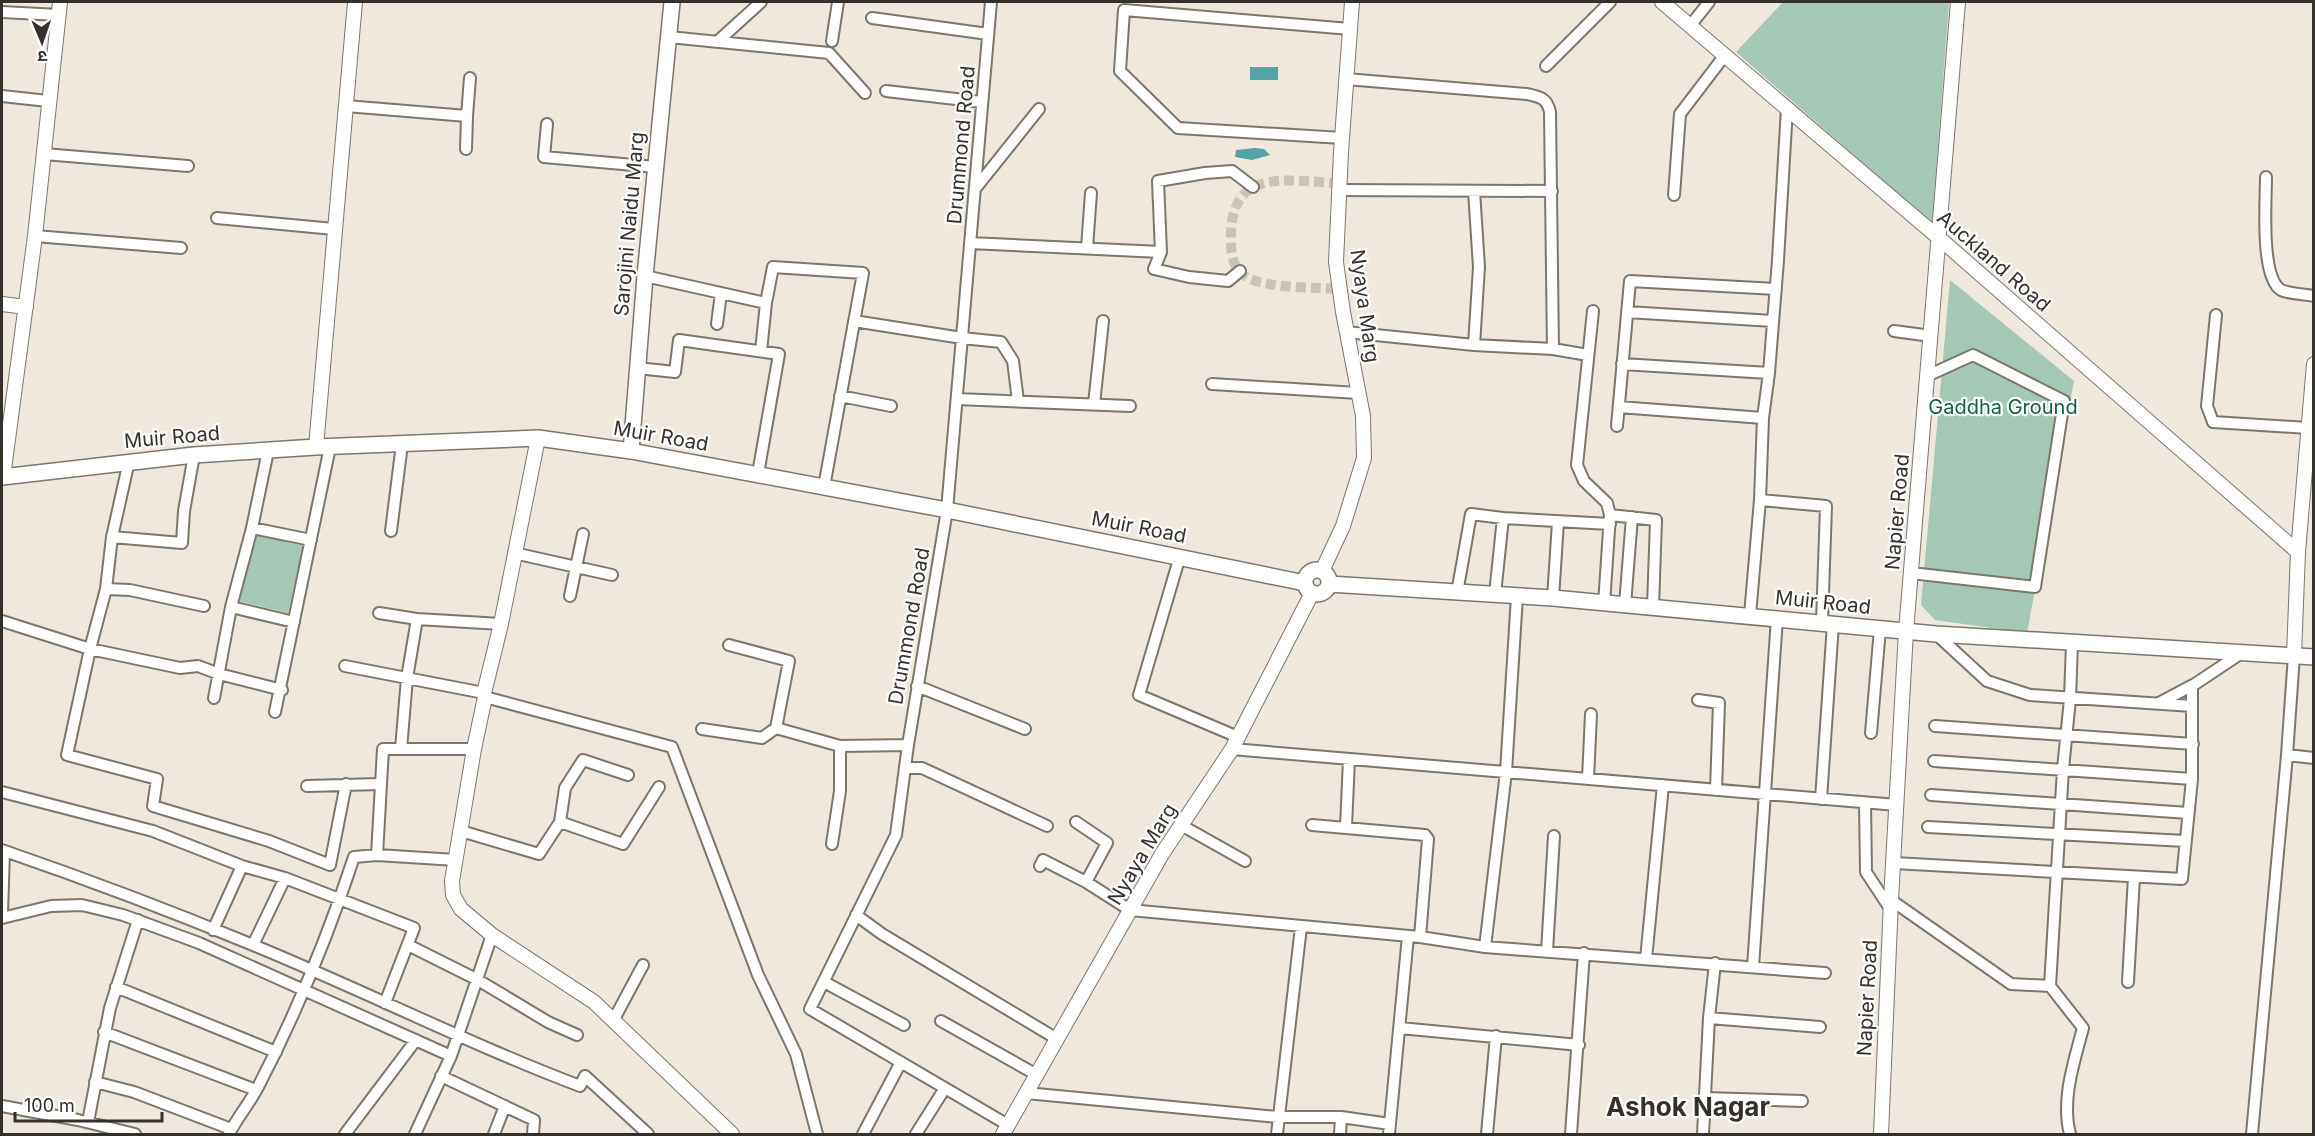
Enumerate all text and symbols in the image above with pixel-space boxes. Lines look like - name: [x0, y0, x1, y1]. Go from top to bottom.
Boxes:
- north arrow: [12, 12, 72, 72]
- text: उ: [37, 47, 48, 67]
- street label: Drummond Road: [942, 65, 980, 225]
- street label: Sarojini Naidu Marg: [609, 131, 649, 317]
- street label: Auckland Road: [1933, 205, 2055, 317]
- street label: Nyaya Marg: [1345, 248, 1385, 364]
- park label: Gaddha Ground: [1928, 395, 2078, 419]
- street label: Muir Road: [612, 416, 710, 456]
- street label: Muir Road: [123, 421, 221, 453]
- street label: Napier Road: [1880, 453, 1914, 571]
- street label: Muir Road: [1090, 506, 1188, 548]
- street label: Drummond Road: [883, 546, 935, 706]
- street label: Muir Road: [1774, 585, 1872, 619]
- street label: Nyaya Marg: [1102, 799, 1182, 909]
- street label: Napier Road: [1852, 939, 1882, 1057]
- scale bar: [15, 1085, 162, 1123]
- district label: Ashok Nagar: [1606, 1091, 1770, 1122]
- text: 100 m: [24, 1095, 75, 1116]

